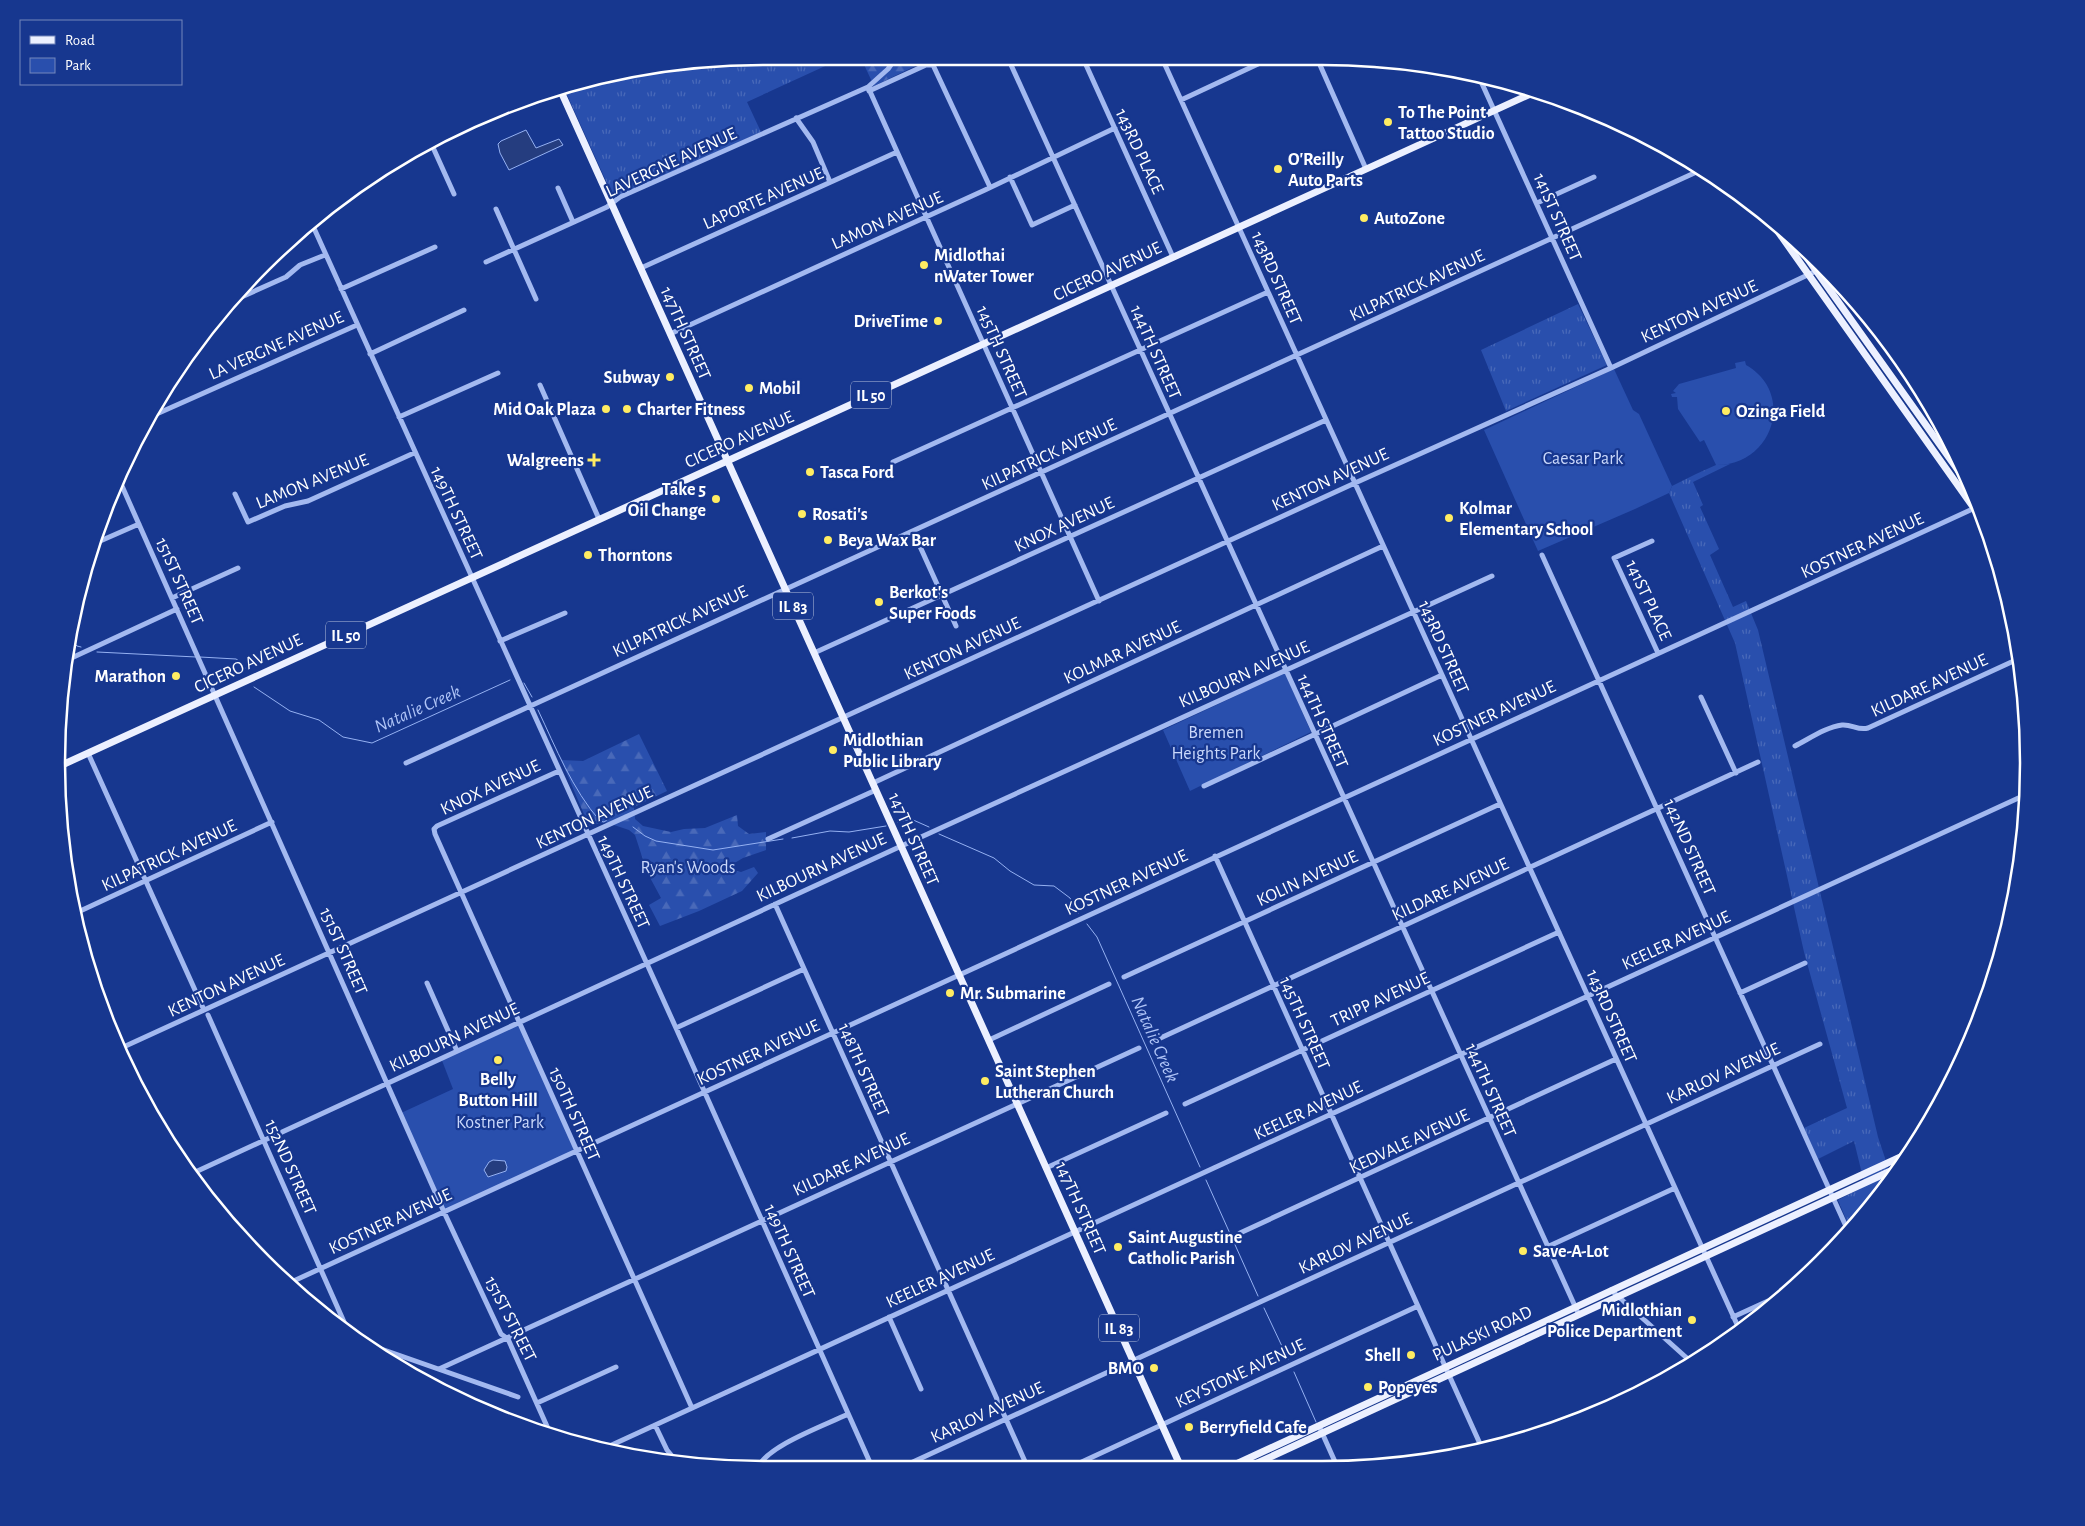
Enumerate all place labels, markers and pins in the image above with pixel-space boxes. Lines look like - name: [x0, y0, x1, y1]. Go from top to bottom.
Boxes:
- place label: To The Point Tattoo Studio: [1398, 104, 1495, 143]
- marker: To The Point Tattoo Studio: [1382, 116, 1394, 128]
- place label: O'Reilly Auto Parts: [1288, 151, 1363, 190]
- marker: O'Reilly Auto Parts: [1272, 163, 1284, 175]
- place label: AutoZone: [1374, 210, 1445, 228]
- marker: AutoZone: [1358, 212, 1370, 224]
- place label: Midlothai nWater Tower: [934, 247, 1035, 286]
- marker: Midlothai nWater Tower: [918, 259, 930, 271]
- place label: DriveTime: [853, 313, 928, 331]
- marker: DriveTime: [932, 315, 944, 327]
- place label: Subway: [604, 369, 661, 387]
- marker: Subway: [664, 371, 676, 383]
- place label: Mobil: [759, 380, 801, 398]
- marker: Mobil: [743, 382, 755, 394]
- place label: Mid Oak Plaza: [493, 401, 596, 419]
- place label: Charter Fitness: [637, 401, 745, 419]
- marker: Mid Oak Plaza: [600, 403, 612, 415]
- marker: Charter Fitness: [621, 403, 633, 415]
- place label: Ozinga Field: [1736, 403, 1826, 421]
- marker: Ozinga Field: [1720, 405, 1732, 417]
- place label: Walgreens: [507, 452, 584, 470]
- marker: Walgreens: [588, 454, 600, 466]
- place label: Tasca Ford: [820, 464, 894, 482]
- marker: Tasca Ford: [804, 466, 816, 478]
- place label: Take 5 Oil Change: [628, 481, 706, 520]
- marker: Take 5 Oil Change: [710, 493, 722, 505]
- place label: Kolmar Elementary School: [1459, 500, 1594, 539]
- place label: Rosati's: [812, 506, 868, 524]
- marker: Rosati's: [796, 508, 808, 520]
- marker: Kolmar Elementary School: [1443, 512, 1455, 524]
- place label: Beya Wax Bar: [838, 532, 937, 550]
- marker: Beya Wax Bar: [822, 534, 834, 546]
- place label: Thorntons: [598, 547, 673, 565]
- marker: Thorntons: [582, 549, 594, 561]
- place label: Berkot's Super Foods: [889, 584, 976, 623]
- marker: Berkot's Super Foods: [873, 596, 885, 608]
- place label: Marathon: [95, 668, 166, 686]
- marker: Marathon: [170, 670, 182, 682]
- place label: Midlothian Public Library: [843, 732, 943, 771]
- marker: Midlothian Public Library: [827, 744, 839, 756]
- place label: Mr. Submarine: [960, 985, 1066, 1003]
- marker: Mr. Submarine: [944, 987, 956, 999]
- marker: Belly Button Hill: [492, 1054, 504, 1066]
- place label: Saint Stephen Lutheran Church: [995, 1063, 1114, 1102]
- place label: Belly Button Hill: [458, 1071, 538, 1110]
- marker: Saint Stephen Lutheran Church: [979, 1075, 991, 1087]
- place label: Saint Augustine Catholic Parish: [1128, 1229, 1242, 1268]
- marker: Saint Augustine Catholic Parish: [1112, 1241, 1124, 1253]
- place label: Save-A-Lot: [1533, 1243, 1609, 1261]
- marker: Save-A-Lot: [1517, 1245, 1529, 1257]
- place label: Midlothian Police Department: [1547, 1302, 1682, 1341]
- marker: Midlothian Police Department: [1686, 1314, 1698, 1326]
- place label: Shell: [1365, 1347, 1401, 1365]
- marker: Shell: [1405, 1349, 1417, 1361]
- place label: BMO: [1108, 1360, 1144, 1378]
- marker: BMO: [1148, 1362, 1160, 1374]
- place label: Popeyes: [1378, 1379, 1437, 1397]
- marker: Popeyes: [1362, 1381, 1374, 1393]
- place label: Berryfield Cafe: [1199, 1419, 1307, 1437]
- marker: Berryfield Cafe: [1183, 1421, 1195, 1433]

